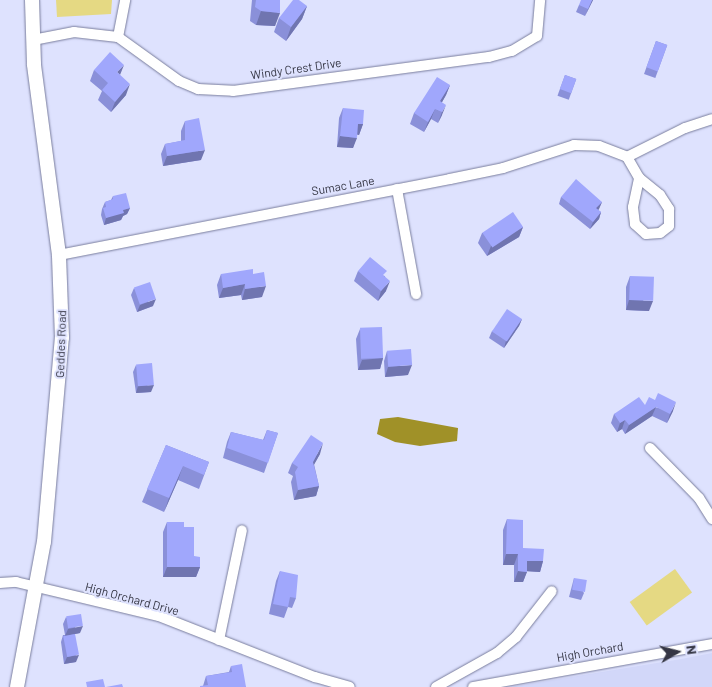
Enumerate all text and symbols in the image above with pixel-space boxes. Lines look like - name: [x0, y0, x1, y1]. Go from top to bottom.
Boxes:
- street label: Windy Crest Drive: [250, 55, 342, 83]
- street label: Sumac Lane: [310, 173, 376, 199]
- street label: Geddes Road: [53, 310, 69, 378]
- street label: High Orchard Drive: [83, 580, 181, 618]
- north arrow: [652, 627, 702, 677]
- street label: High Orchard: [555, 639, 625, 665]
- text: N: [683, 644, 701, 656]

